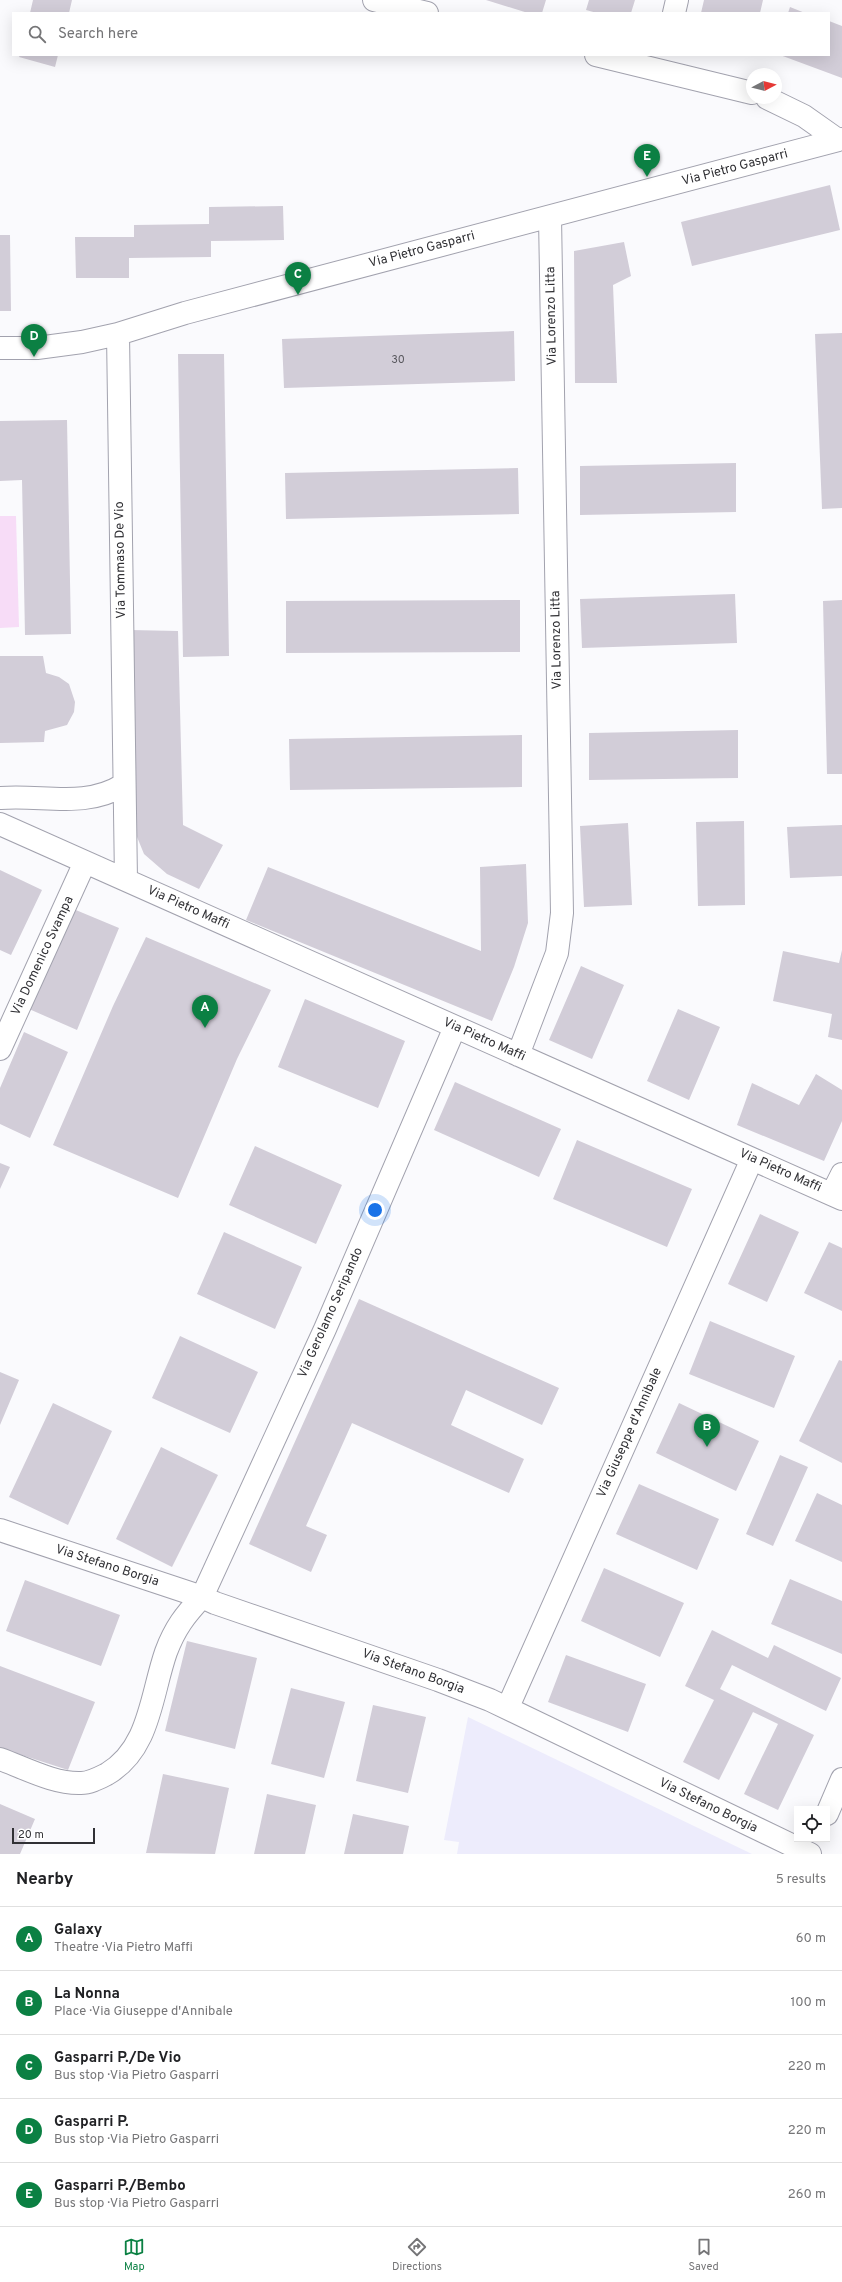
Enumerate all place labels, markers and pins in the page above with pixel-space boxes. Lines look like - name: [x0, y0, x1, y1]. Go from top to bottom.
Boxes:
- pin: E: [634, 144, 660, 177]
- pin: C: [285, 262, 311, 295]
- pin: D: [21, 324, 47, 357]
- pin: A: [192, 995, 218, 1028]
- pin: B: [694, 1414, 720, 1447]

